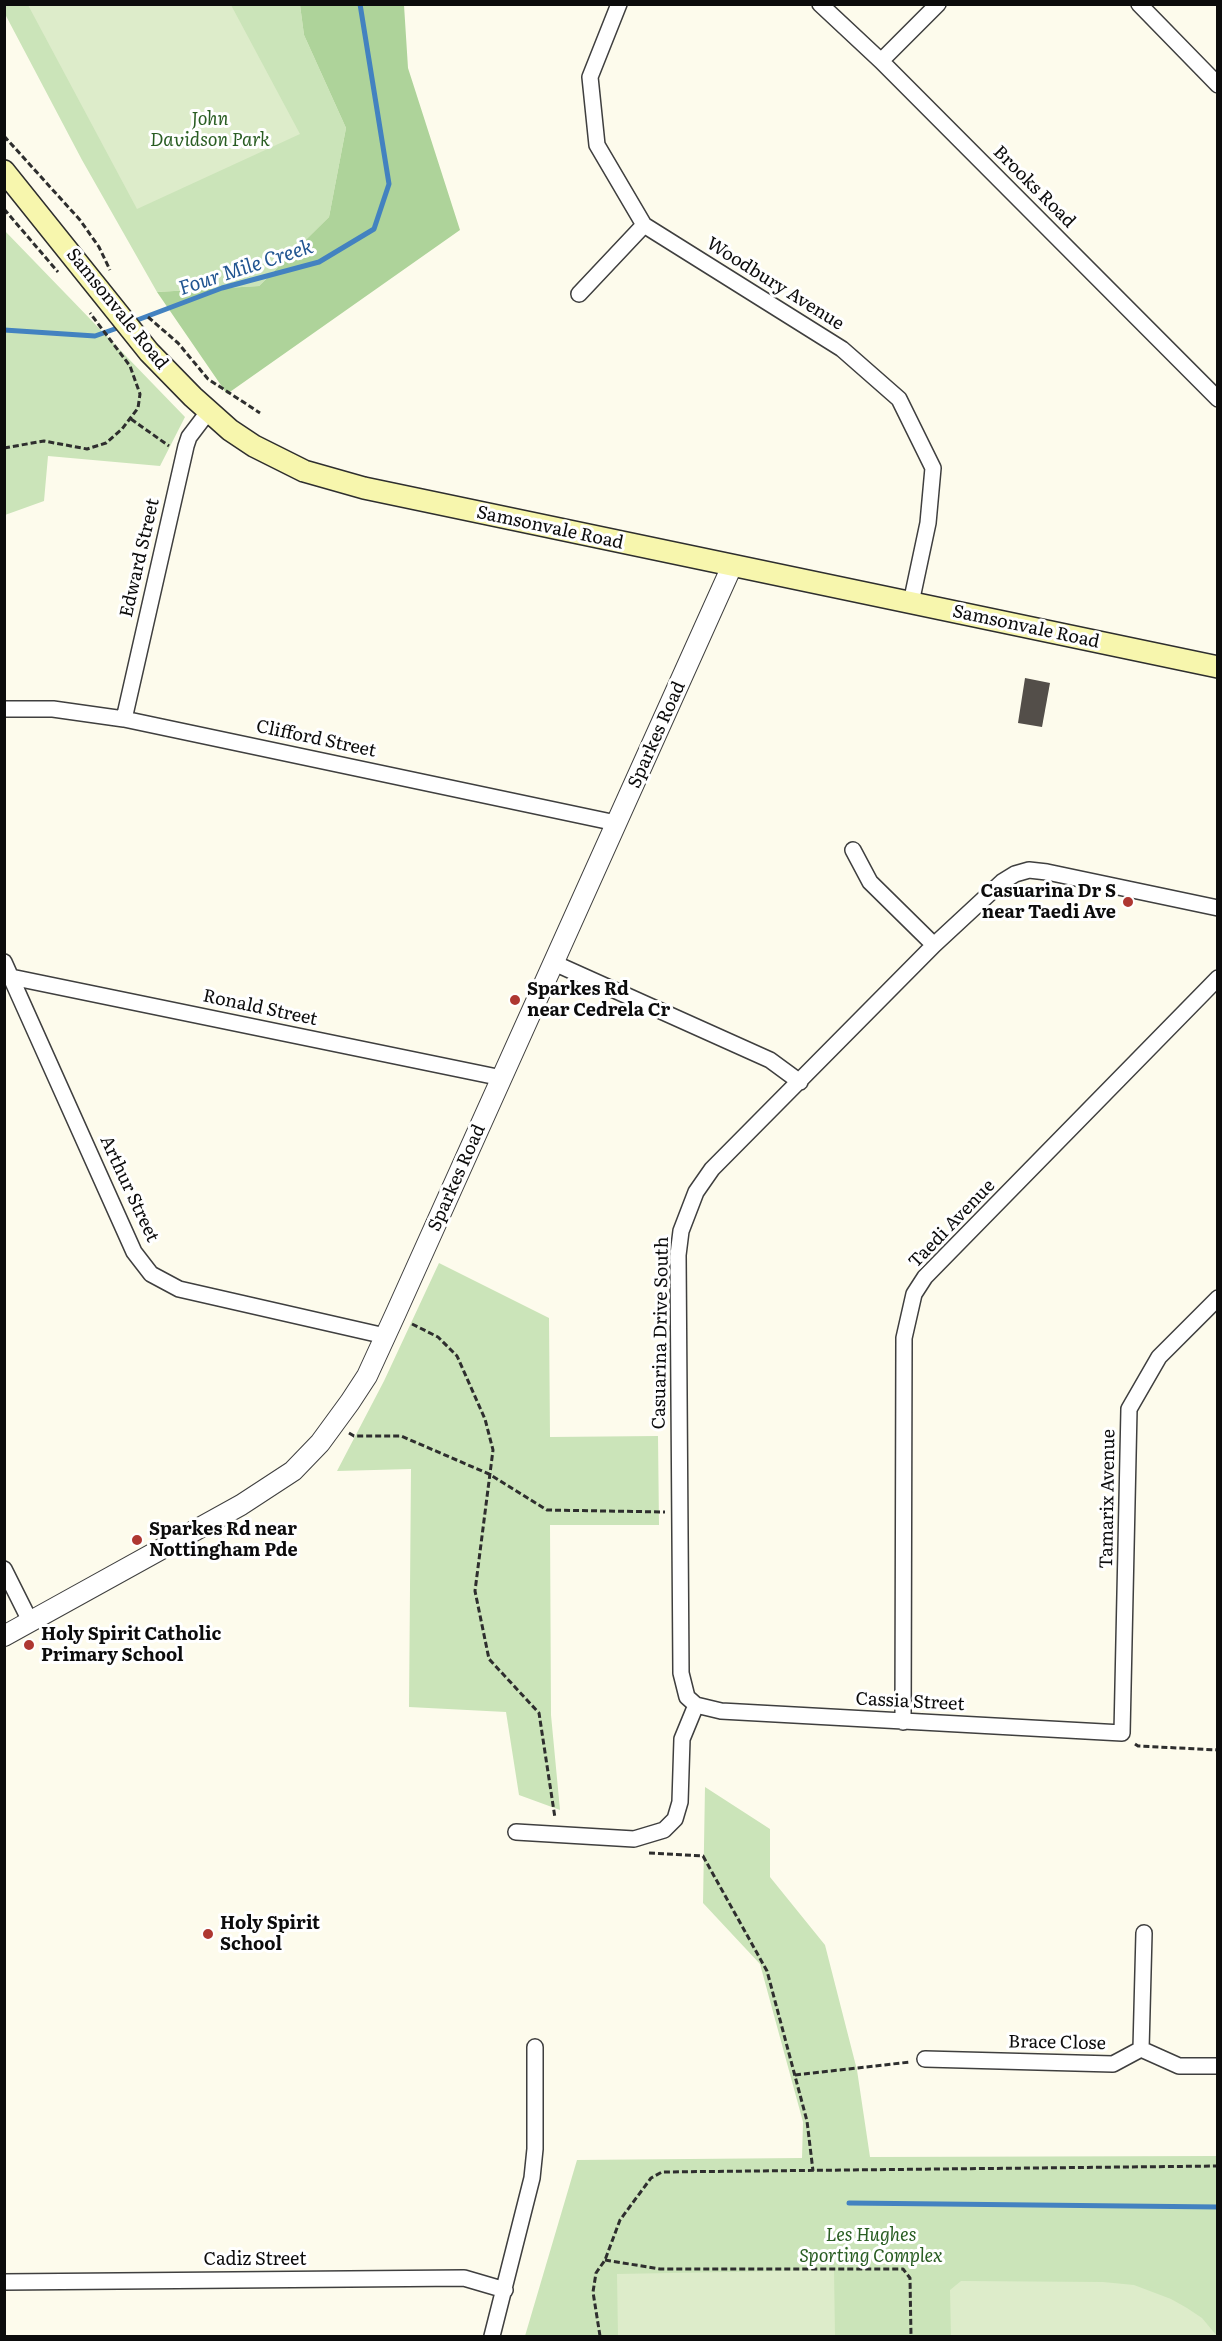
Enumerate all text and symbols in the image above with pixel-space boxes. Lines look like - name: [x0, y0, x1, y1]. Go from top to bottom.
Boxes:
- park label: John Davidson Park: [150, 109, 270, 152]
- street label: Brooks Road: [988, 141, 1080, 233]
- street label: Woodbury Avenue: [702, 233, 848, 335]
- water label: Four Mile Creek: [176, 235, 316, 301]
- street label: Samsonvale Road: [62, 244, 172, 374]
- street label: Edward Street: [116, 496, 164, 620]
- street label: Samsonvale Road: [475, 502, 625, 554]
- street label: Samsonvale Road: [951, 601, 1101, 653]
- street label: Sparkes Road: [624, 678, 690, 792]
- street label: Clifford Street: [254, 716, 378, 762]
- place label: Casuarina Dr S near Taedi Ave: [981, 881, 1116, 924]
- marker: Casuarina Dr S near Taedi Ave: [1121, 895, 1135, 909]
- place label: Sparkes Rd near Cedrela Cr: [527, 979, 670, 1022]
- street label: Ronald Street: [201, 985, 319, 1031]
- marker: Sparkes Rd near Cedrela Cr: [508, 993, 522, 1007]
- street label: Sparkes Road: [424, 1121, 490, 1235]
- street label: Arthur Street: [95, 1132, 163, 1246]
- street label: Taedi Avenue: [904, 1175, 1000, 1273]
- street label: Casuarina Drive South: [649, 1236, 673, 1430]
- street label: Tamarix Avenue: [1096, 1429, 1120, 1569]
- place label: Sparkes Rd near Nottingham Pde: [149, 1519, 298, 1562]
- marker: Sparkes Rd near Nottingham Pde: [130, 1533, 144, 1547]
- place label: Holy Spirit Catholic Primary School: [41, 1624, 221, 1666]
- marker: Holy Spirit Catholic Primary School: [22, 1638, 36, 1652]
- street label: Cassia Street: [855, 1688, 965, 1716]
- place label: Holy Spirit School: [220, 1913, 320, 1956]
- marker: Holy Spirit School: [201, 1927, 215, 1941]
- street label: Brace Close: [1008, 2031, 1106, 2055]
- park label: Les Hughes Sporting Complex: [799, 2225, 943, 2268]
- street label: Cadiz Street: [204, 2249, 306, 2271]

